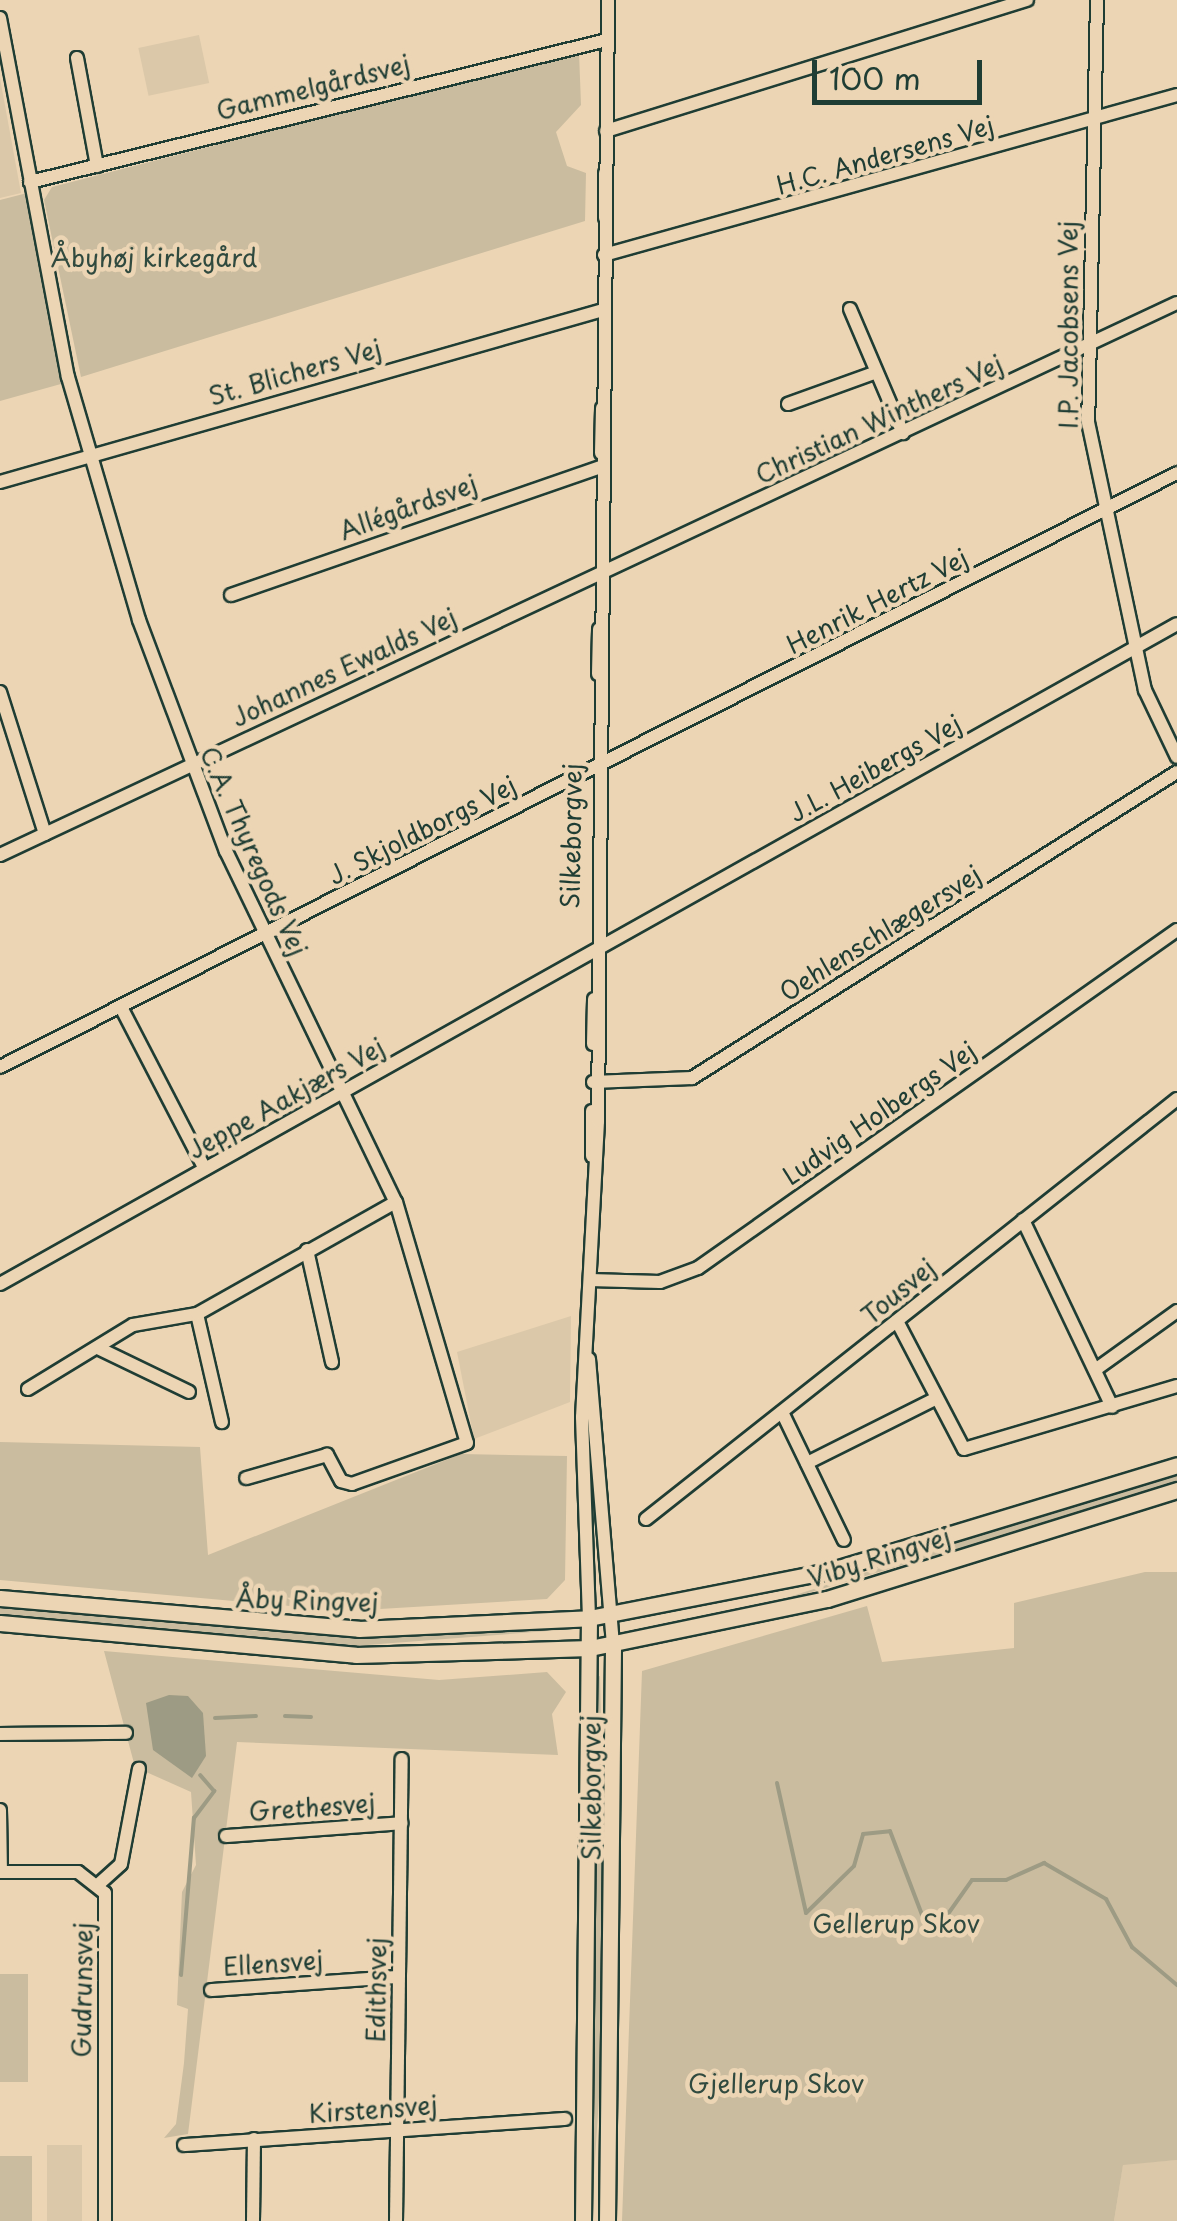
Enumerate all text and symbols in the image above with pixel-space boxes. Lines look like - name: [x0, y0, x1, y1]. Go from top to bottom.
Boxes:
- scale bar: [817, 40, 987, 102]
- street label: Gammelgårdsvej: [213, 48, 413, 126]
- text: 100 m: [829, 55, 921, 100]
- street label: H.C. Andersens Vej: [772, 110, 998, 200]
- street label: I.P. Jacobsens Vej: [1053, 221, 1083, 429]
- park label: Åbyhøj kirkegård: [51, 242, 257, 272]
- street label: St. Blichers Vej: [205, 333, 385, 411]
- street label: Christian Winthers Vej: [750, 348, 1008, 490]
- street label: Allégårdsvej: [335, 468, 481, 546]
- street label: Henrik Hertz Vej: [781, 542, 973, 660]
- street label: Johannes Ewalds Vej: [225, 601, 463, 733]
- street label: J.L. Heibergs Vej: [781, 707, 969, 829]
- street label: C.A. Thyregods Vej: [194, 741, 314, 961]
- street label: Silkeborgvej: [555, 763, 587, 909]
- street label: J. Skjoldborgs Vej: [321, 769, 523, 891]
- street label: Oehlenschlægersvej: [774, 859, 986, 1007]
- street label: Jeppe Aakjærs Vej: [182, 1031, 390, 1165]
- street label: Ludvig Holbergs Vej: [775, 1034, 983, 1192]
- street label: Tousvej: [855, 1252, 941, 1330]
- street label: Viby Ringvej: [804, 1521, 954, 1593]
- street label: Åby Ringvej: [235, 1583, 379, 1617]
- street label: Silkeborgvej: [576, 1715, 606, 1861]
- street label: Grethesvej: [248, 1788, 376, 1826]
- park label: Gellerup Skov: [812, 1908, 980, 1938]
- street label: Gudrunsvej: [66, 1922, 98, 2058]
- street label: Edithsvej: [360, 1937, 392, 2043]
- street label: Ellensvej: [222, 1945, 324, 1981]
- park label: Gjellerup Skov: [688, 2068, 864, 2098]
- street label: Kirstensvej: [308, 2090, 438, 2128]

